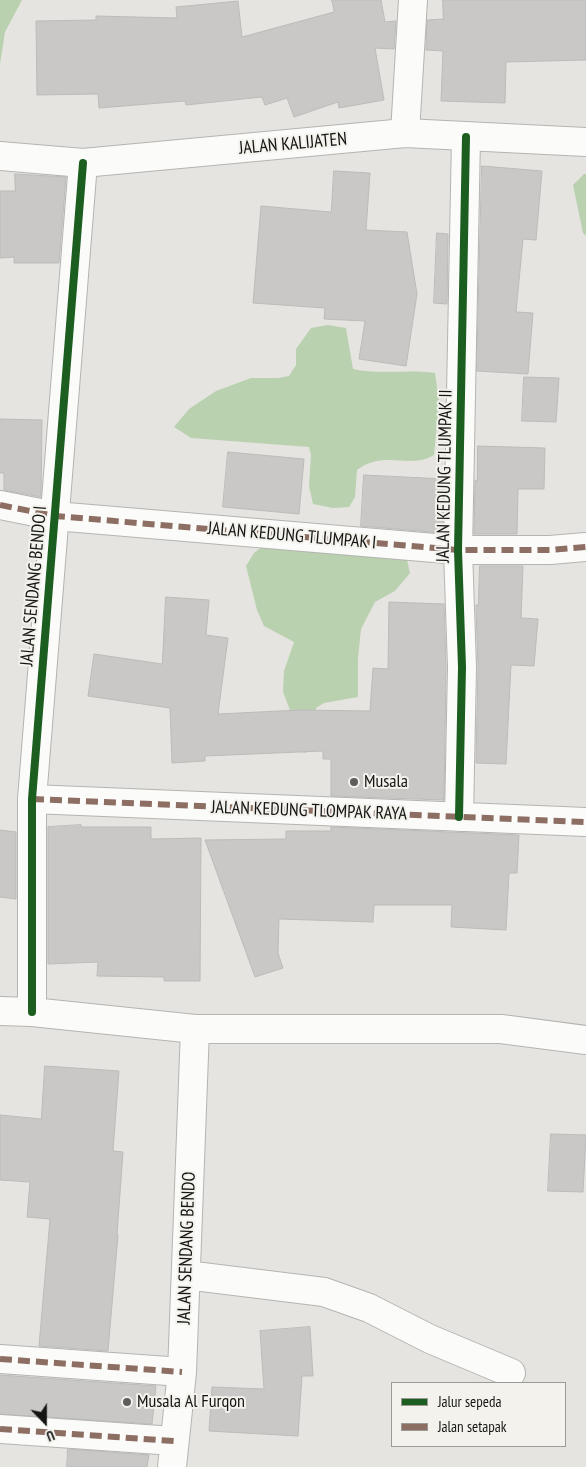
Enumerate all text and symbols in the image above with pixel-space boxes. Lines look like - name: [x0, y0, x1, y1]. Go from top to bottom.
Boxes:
- street label: JALAN KALIJATEN: [238, 129, 348, 159]
- street label: JALAN KEDUNG TLUMPAK II: [433, 389, 457, 563]
- street label: JALAN SENDANG BENDO I: [16, 505, 52, 667]
- street label: JALAN KEDUNG TLUMPAK I: [207, 518, 377, 554]
- place label: Musala: [364, 771, 408, 793]
- marker: Musala: [348, 776, 360, 788]
- street label: JALAN KEDUNG TLOMPAK RAYA: [211, 797, 407, 825]
- street label: JALAN SENDANG BENDO: [174, 1171, 200, 1325]
- legend: [391, 1382, 566, 1447]
- place label: Musala Al Furqon: [137, 1391, 245, 1413]
- text: Jalur sepeda: [438, 1392, 501, 1411]
- marker: Musala Al Furqon: [121, 1396, 133, 1408]
- north arrow: [20, 1397, 70, 1447]
- text: Jalan setapak: [438, 1417, 507, 1436]
- text: U: [44, 1426, 57, 1446]

